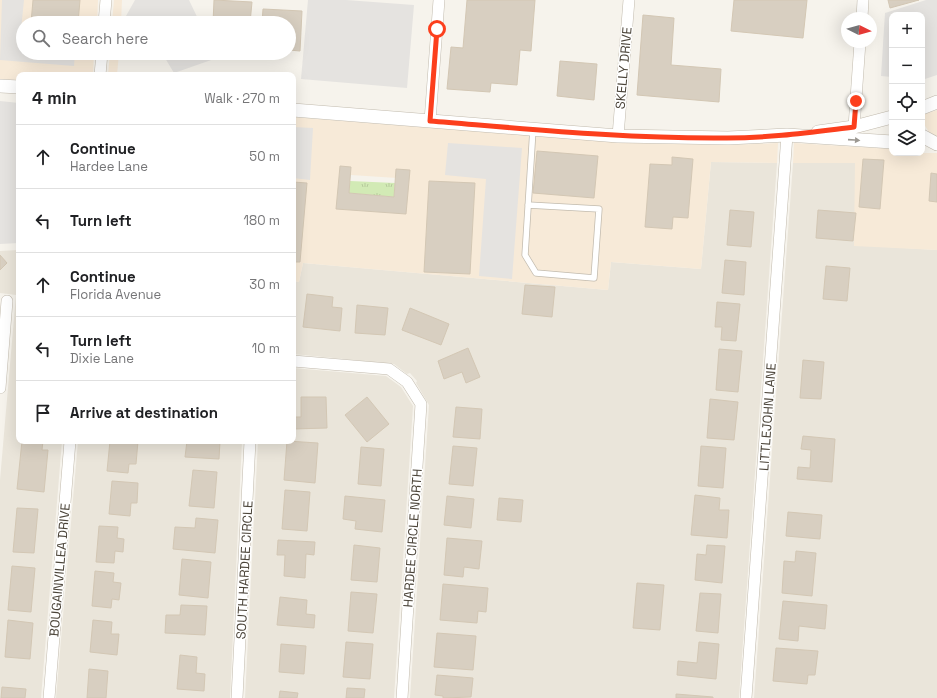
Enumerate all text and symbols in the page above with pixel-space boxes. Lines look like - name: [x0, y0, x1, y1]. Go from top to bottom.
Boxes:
- north arrow: [841, 12, 877, 48]
- map controls: [889, 12, 925, 156]
- button: +: [889, 12, 925, 48]
- search box: [16, 16, 296, 60]
- route start: [428, 20, 446, 38]
- street label: SKELLY DRIVE: [611, 26, 636, 110]
- icon: search: [30, 27, 52, 49]
- text: Search here: [62, 29, 148, 48]
- button: −: [889, 48, 925, 84]
- button: locate: [889, 84, 925, 120]
- text: 4 min: [32, 87, 77, 109]
- text: Walk · 270 m: [204, 90, 280, 107]
- route end: [847, 92, 865, 110]
- button: layers: [889, 120, 925, 156]
- one-way arrow: [848, 136, 860, 143]
- text: Continue: [70, 139, 136, 158]
- icon: ahead: [32, 146, 54, 168]
- text: 50 m: [249, 148, 280, 165]
- text: Hardee Lane: [70, 158, 148, 175]
- icon: left: [32, 210, 54, 232]
- text: Turn left: [70, 211, 132, 230]
- text: 180 m: [244, 212, 280, 229]
- text: Continue: [70, 267, 136, 286]
- icon: ahead: [32, 274, 54, 296]
- text: 30 m: [249, 276, 280, 293]
- text: Florida Avenue: [70, 286, 161, 303]
- text: Turn left: [70, 331, 132, 350]
- icon: left: [32, 338, 54, 360]
- text: 10 m: [252, 340, 280, 357]
- text: Dixie Lane: [70, 350, 134, 367]
- street label: LITTLEJOHN LANE: [755, 363, 780, 471]
- icon: arrive: [32, 402, 54, 424]
- text: Arrive at destination: [70, 403, 218, 422]
- street label: HARDEE CIRCLE NORTH: [399, 468, 426, 608]
- street label: SOUTH HARDEE CIRCLE: [232, 500, 257, 640]
- street label: BOUGAINVILLEA DRIVE: [45, 503, 74, 638]

